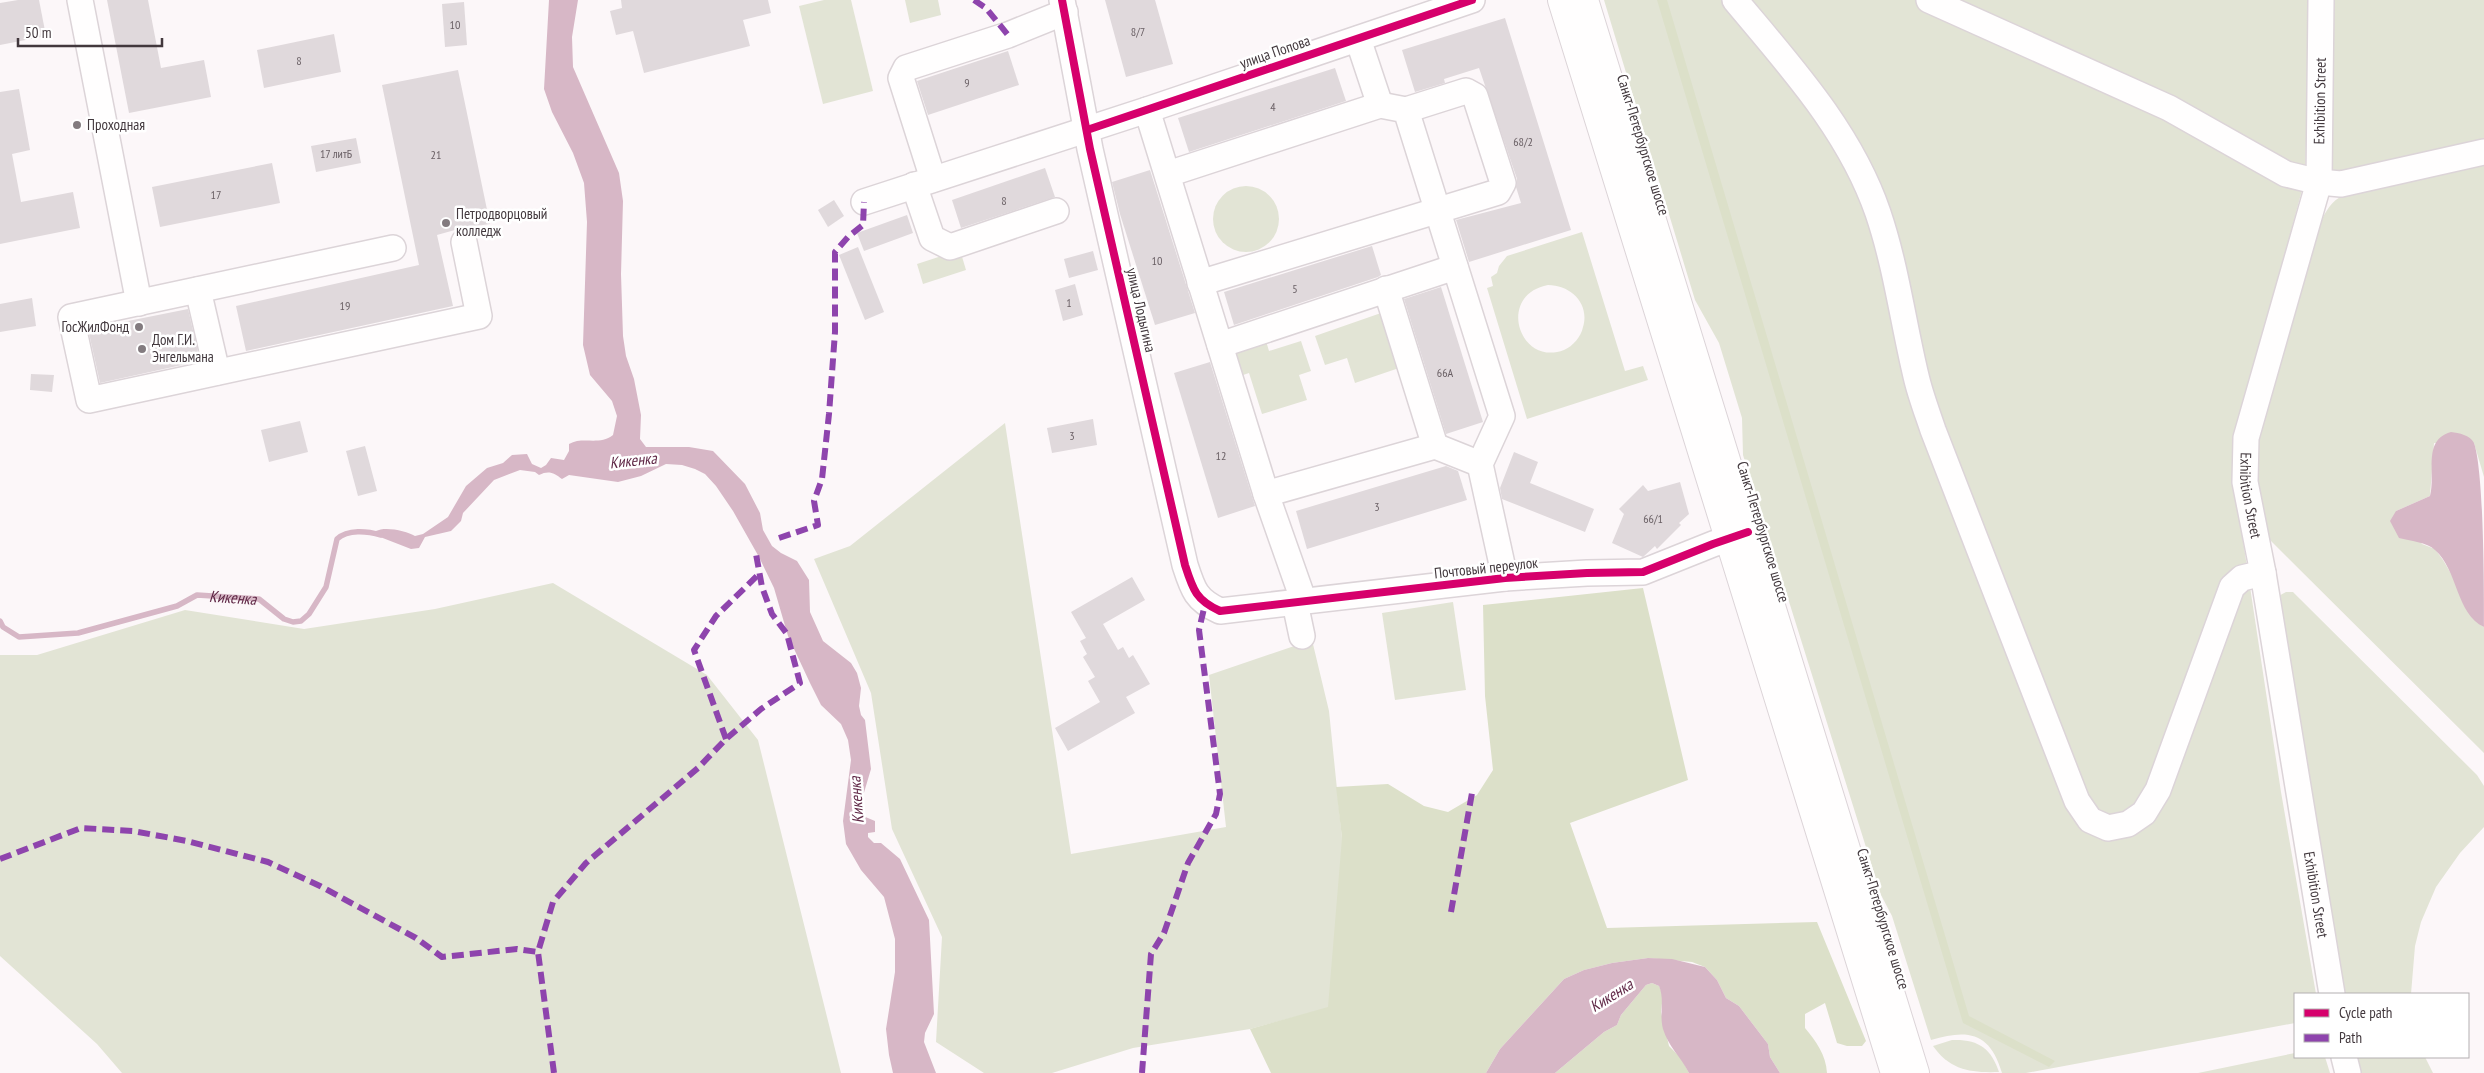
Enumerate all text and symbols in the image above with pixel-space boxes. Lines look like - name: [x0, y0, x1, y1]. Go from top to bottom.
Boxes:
- scale bar: [18, 15, 161, 47]
- house number: 10: [450, 17, 460, 32]
- text: 50 m: [25, 23, 51, 42]
- house number: 8/7: [1131, 24, 1145, 39]
- street label: улица Попова: [1237, 31, 1313, 72]
- house number: 8: [296, 53, 302, 68]
- street label: Exhibition Street: [2309, 57, 2330, 145]
- street label: Санкт-Петербургское шоссе: [1613, 72, 1674, 218]
- house number: 9: [964, 75, 970, 90]
- house number: 4: [1270, 99, 1276, 114]
- place label: Проходная: [87, 115, 145, 134]
- marker: Проходная: [71, 119, 83, 131]
- house number: 68/2: [1513, 134, 1533, 149]
- house number: 17 литБ: [320, 146, 352, 161]
- house number: 21: [431, 147, 441, 162]
- house number: 17: [211, 187, 221, 202]
- house number: 8: [1001, 193, 1007, 208]
- place label: Петродворцовый колледж: [456, 204, 547, 240]
- marker: Петродворцовый колледж: [440, 217, 452, 229]
- house number: 10: [1152, 253, 1162, 268]
- street label: улица Лодыгина: [1123, 266, 1160, 354]
- house number: 5: [1292, 281, 1298, 296]
- house number: 1: [1066, 295, 1072, 310]
- house number: 19: [340, 298, 350, 313]
- place label: ГосЖилФонд: [62, 317, 129, 336]
- marker: ГосЖилФонд: [133, 321, 145, 333]
- place label: Дом Г.И. Энгельмана: [152, 330, 214, 366]
- marker: Дом Г.И. Энгельмана: [136, 343, 148, 355]
- house number: 66А: [1437, 365, 1454, 380]
- house number: 3: [1069, 428, 1075, 443]
- water label: Кикенка: [609, 447, 659, 472]
- house number: 12: [1216, 448, 1226, 463]
- street label: Exhibition Street: [2236, 452, 2266, 540]
- street label: Санкт-Петербургское шоссе: [1733, 459, 1794, 605]
- house number: 3: [1374, 499, 1380, 514]
- house number: 66/1: [1643, 511, 1663, 526]
- street label: Почтовый переулок: [1433, 553, 1539, 582]
- water label: Кикенка: [209, 586, 259, 609]
- water label: Кикенка: [844, 774, 868, 824]
- street label: Санкт-Петербургское шоссе: [1853, 846, 1914, 992]
- street label: Exhibition Street: [2300, 850, 2333, 939]
- water label: Кикенка: [1586, 973, 1638, 1016]
- legend: [2294, 993, 2469, 1058]
- text: Cycle path: [2339, 1003, 2392, 1022]
- text: Path: [2339, 1028, 2362, 1047]

